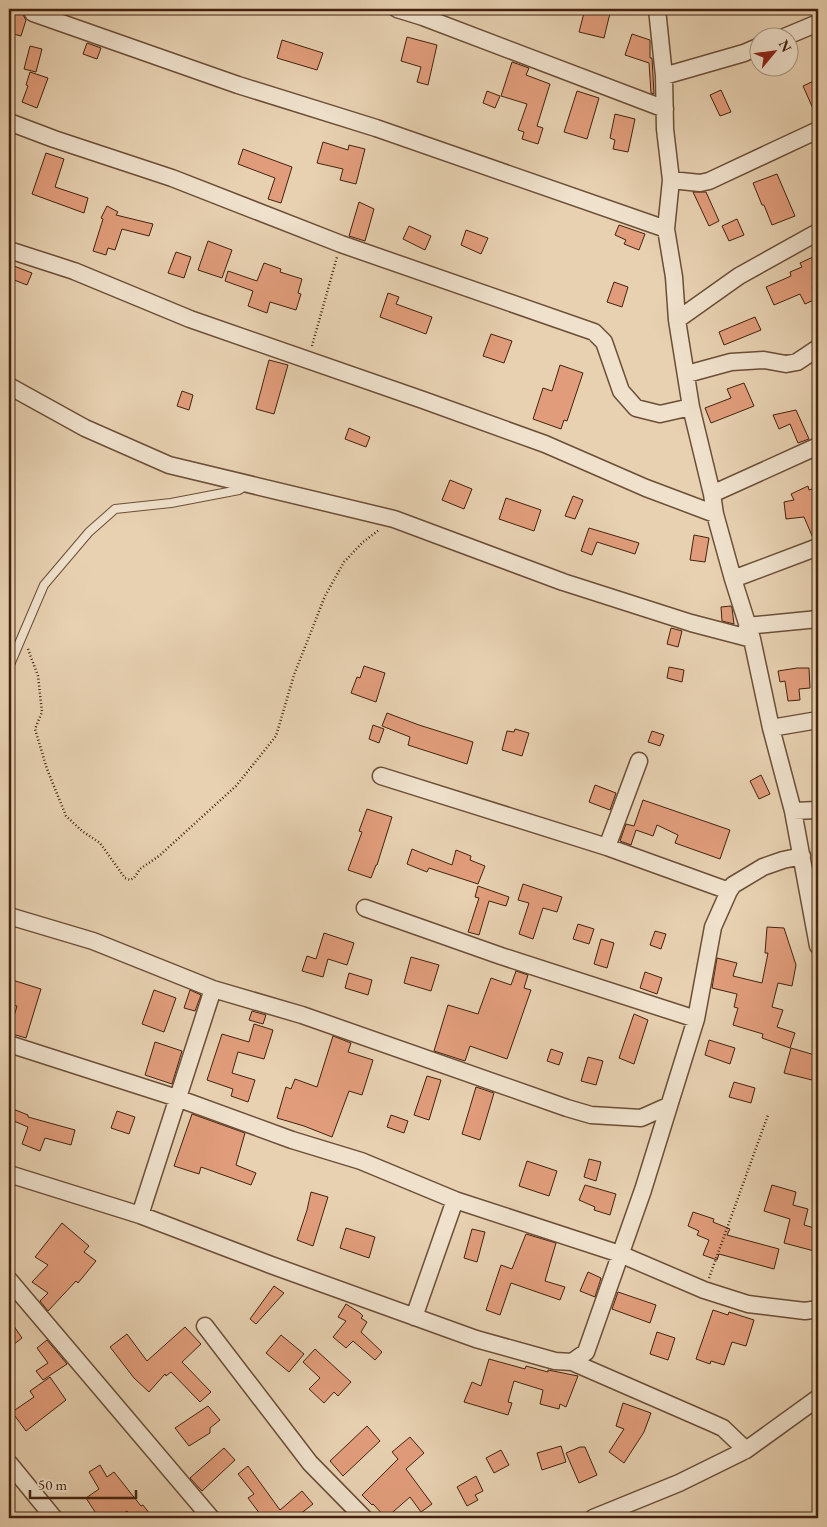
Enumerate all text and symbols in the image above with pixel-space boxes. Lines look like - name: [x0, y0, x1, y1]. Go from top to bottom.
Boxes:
- north arrow: [750, 28, 800, 78]
- text: N: [775, 36, 796, 56]
- scale bar: [30, 1467, 136, 1499]
- text: 50 m: [38, 1475, 67, 1494]

